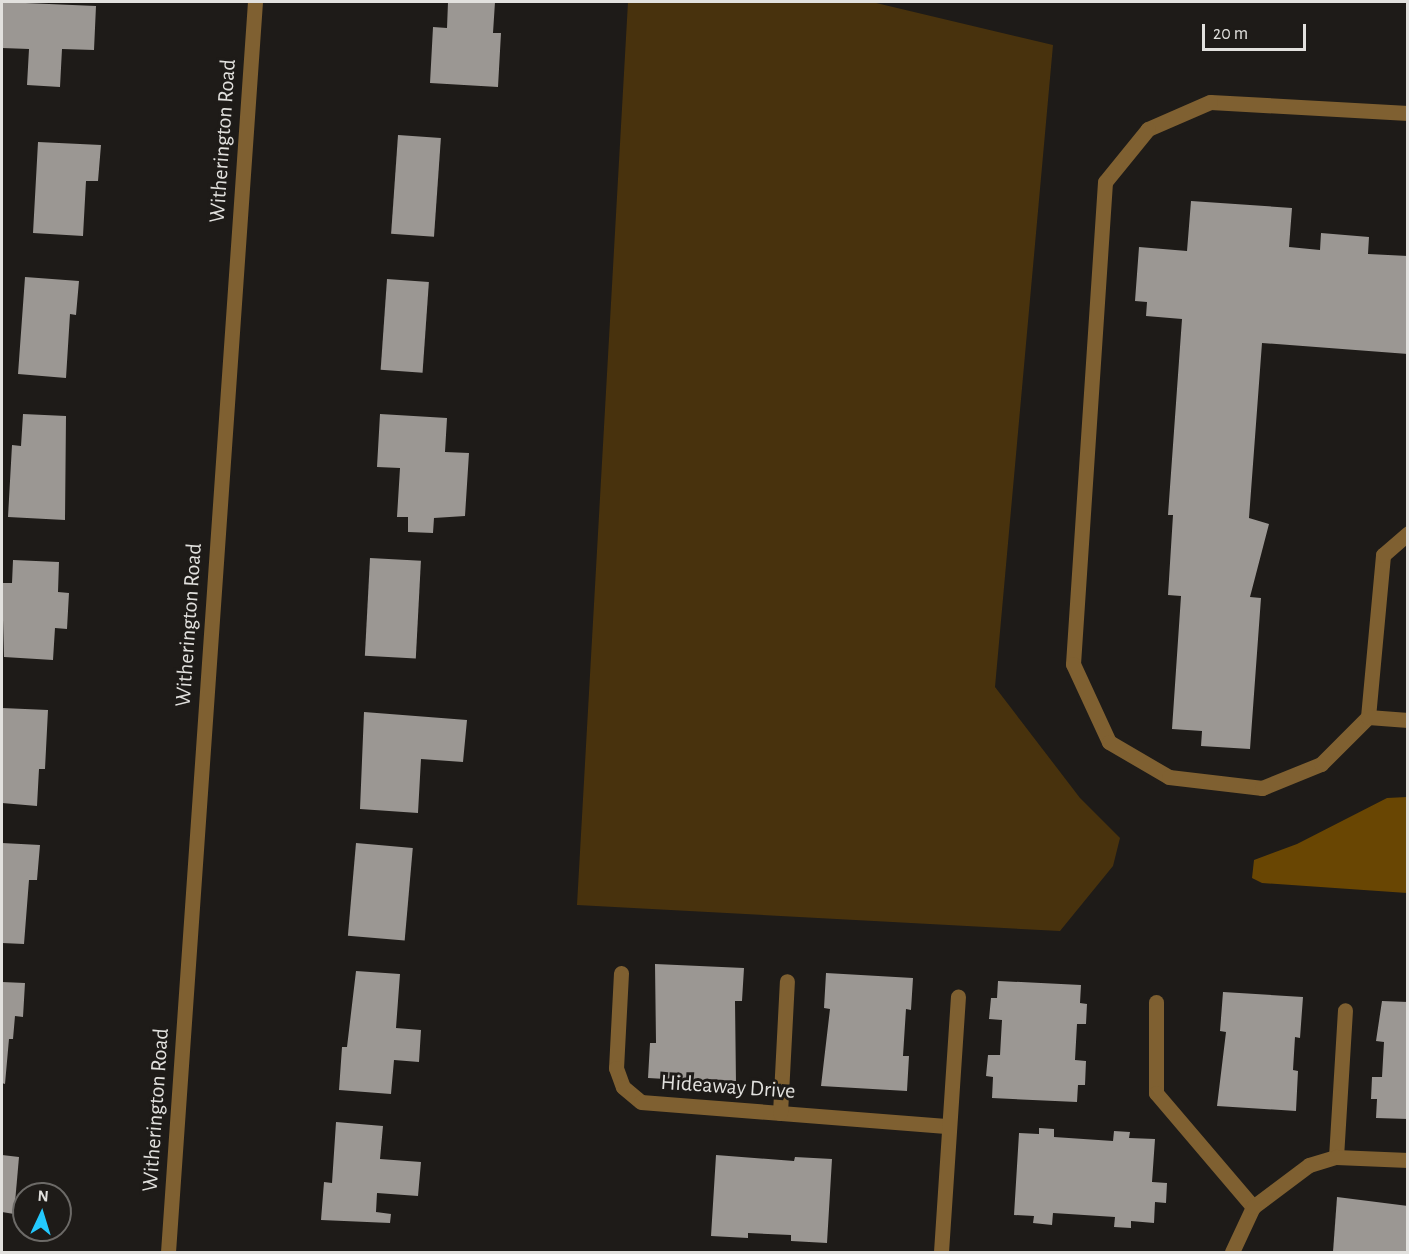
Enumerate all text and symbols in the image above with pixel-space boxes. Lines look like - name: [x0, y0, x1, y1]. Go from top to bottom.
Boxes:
- scale bar: [1205, 12, 1308, 50]
- text: 20 m: [1213, 25, 1248, 43]
- street label: Witherington Road: [204, 58, 242, 224]
- street label: Witherington Road: [170, 542, 208, 708]
- street label: Witherington Road: [137, 1027, 175, 1193]
- street label: Hideaway Drive: [660, 1069, 796, 1105]
- north arrow: [12, 1182, 72, 1242]
- text: N: [37, 1188, 49, 1204]

